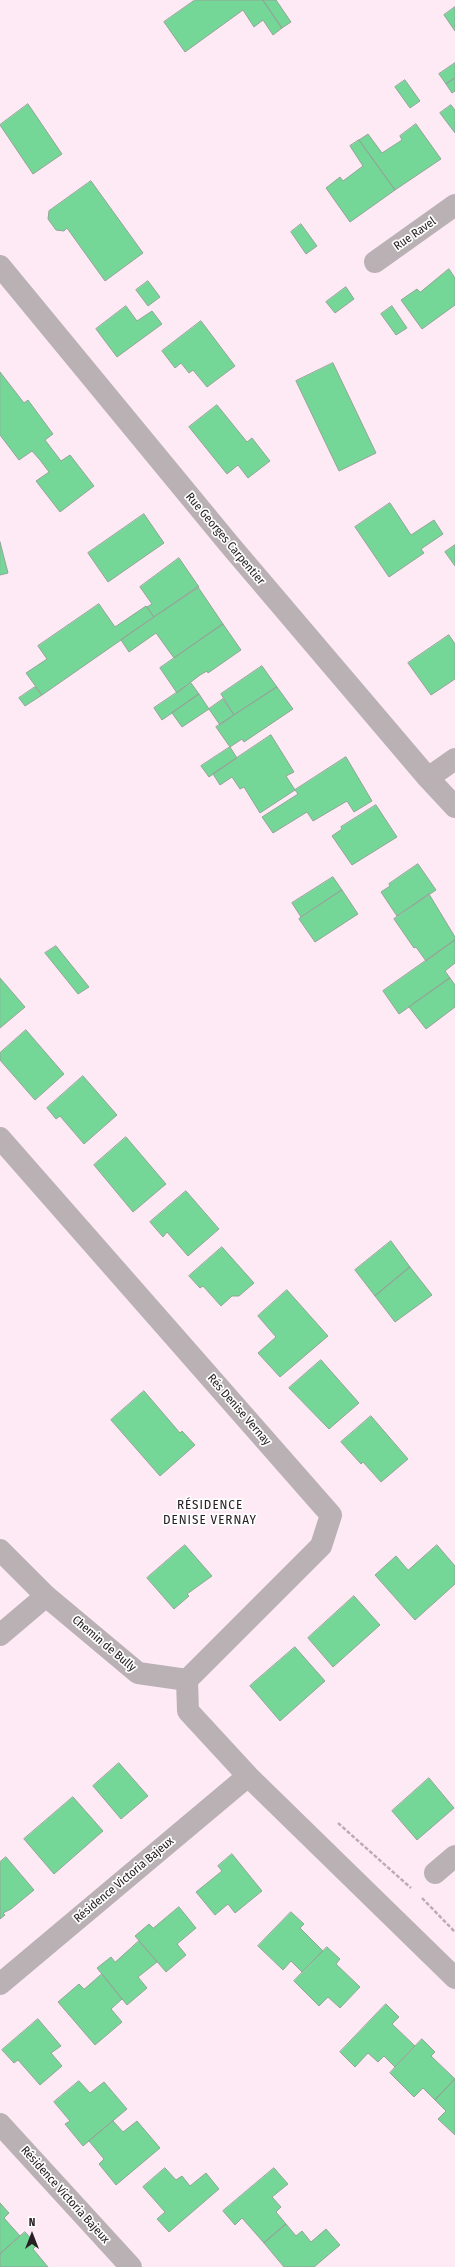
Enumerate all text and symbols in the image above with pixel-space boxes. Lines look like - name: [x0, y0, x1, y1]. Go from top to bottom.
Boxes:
- street label: Rue Ravel: [391, 214, 439, 254]
- street label: Rue Georges Carpentier: [182, 490, 268, 588]
- street label: Rés Denise Vernay: [204, 1371, 274, 1449]
- district label: RÉSIDENCE DENISE VERNAY: [163, 1497, 257, 1528]
- street label: Chemin de Bully: [69, 1613, 139, 1675]
- street label: Résidence Victoria Bajeux: [71, 1834, 177, 1926]
- street label: Résidence Victoria Bajeux: [18, 2143, 112, 2247]
- north arrow: [12, 2215, 52, 2255]
- text: N: [29, 2216, 35, 2229]

